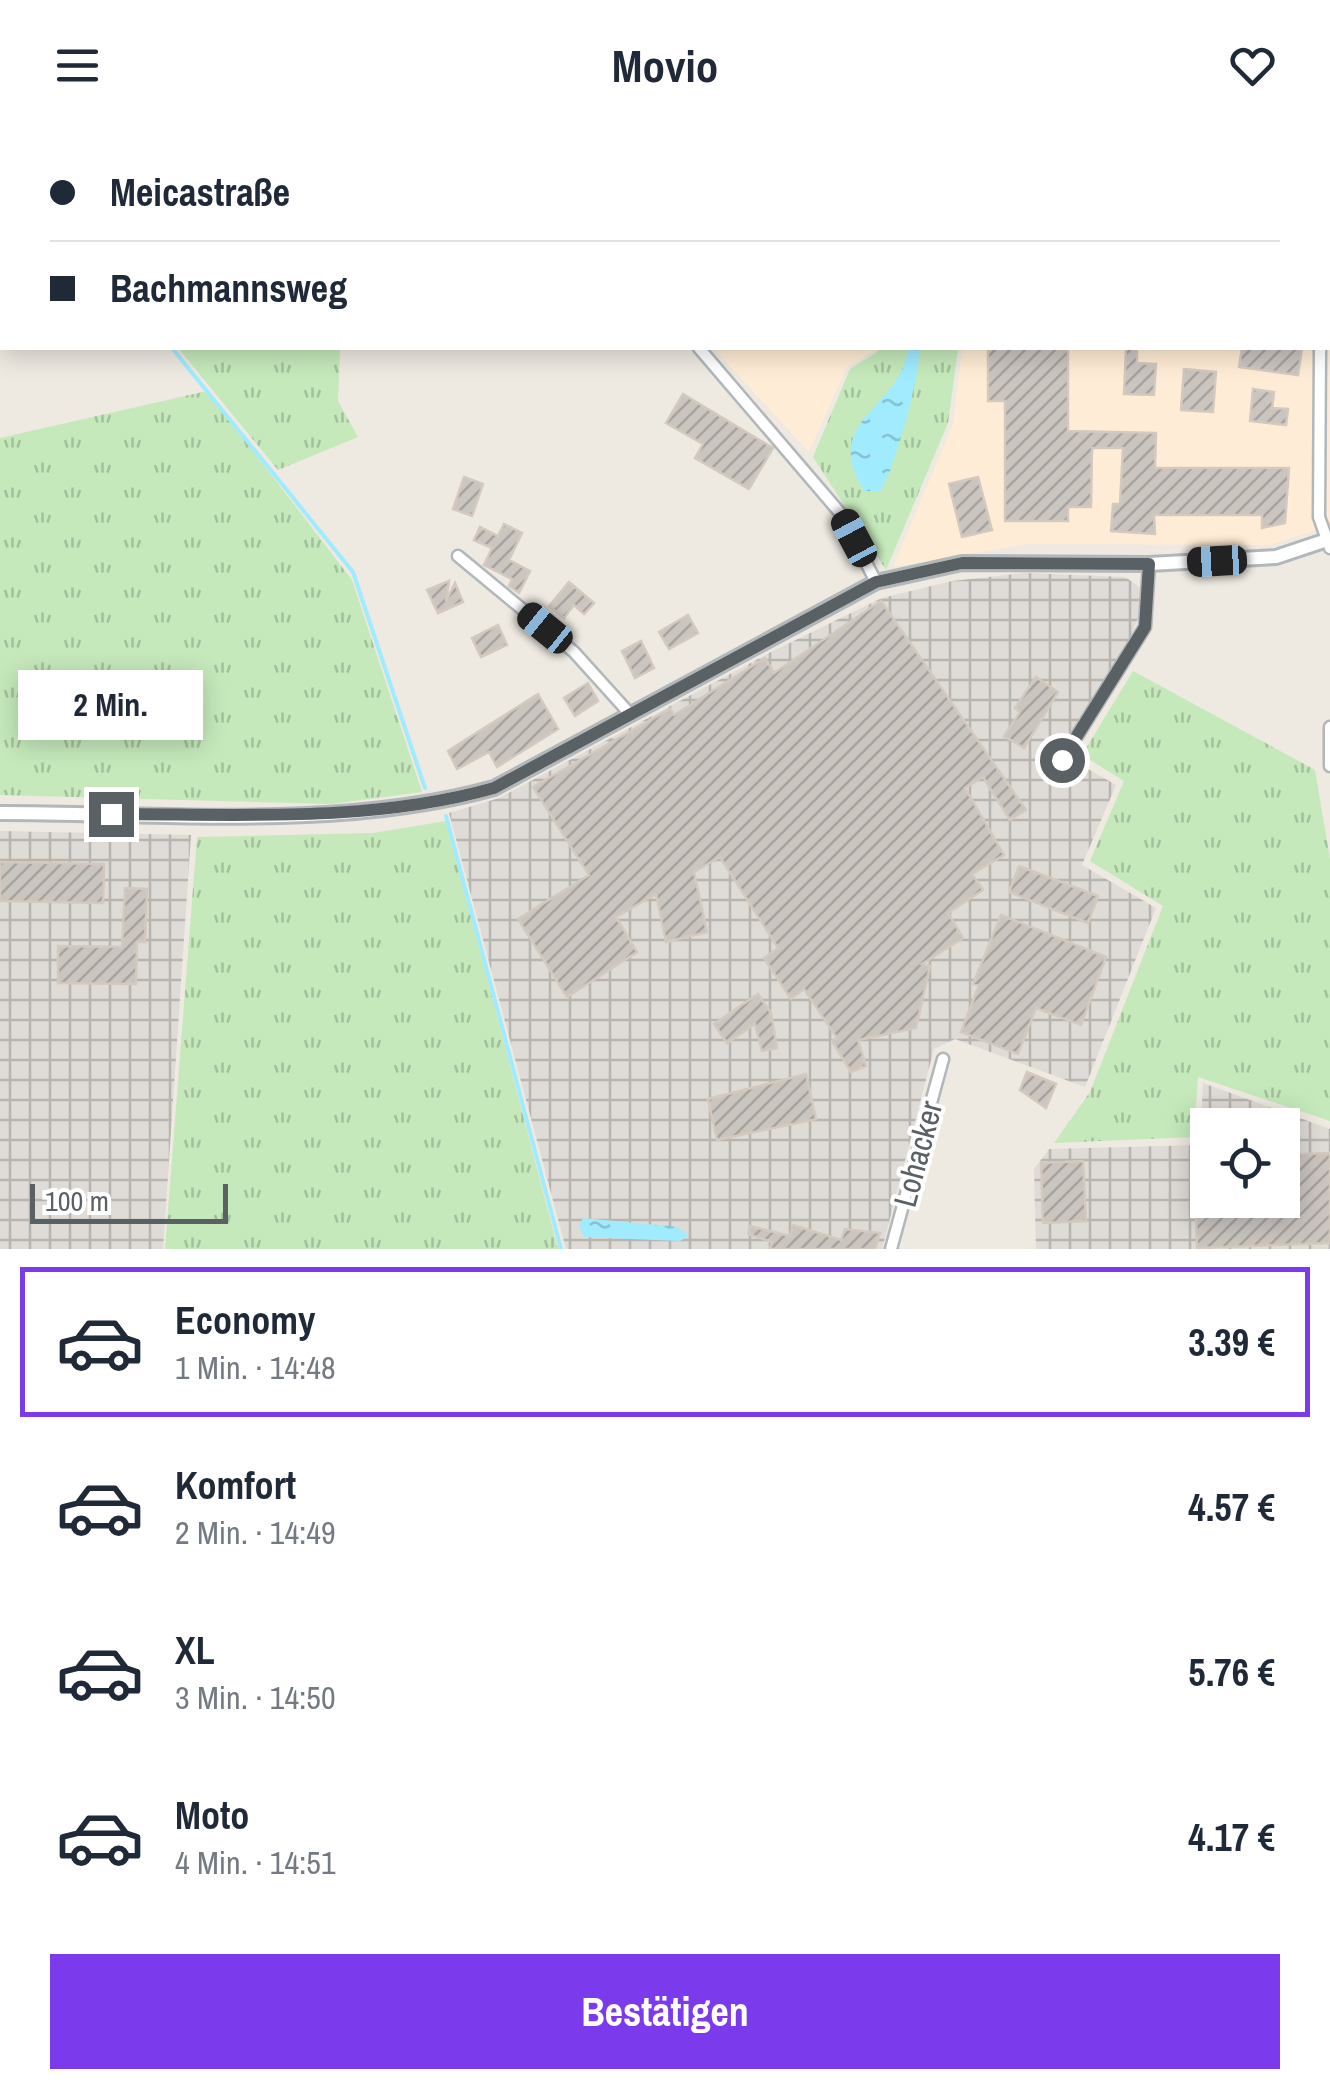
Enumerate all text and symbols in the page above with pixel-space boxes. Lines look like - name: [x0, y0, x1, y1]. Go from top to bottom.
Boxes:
- text: Movio: [612, 35, 718, 96]
- icon: menu: [50, 38, 105, 93]
- icon: heart: [1225, 38, 1280, 93]
- text: Meicastraße: [110, 167, 290, 218]
- text: Bachmannsweg: [110, 263, 347, 314]
- car: [827, 504, 881, 572]
- car: [1186, 544, 1248, 578]
- car: [512, 597, 578, 659]
- callout: 2 Min.: [18, 669, 204, 739]
- text: 2 Min.: [73, 683, 148, 726]
- route start: [1040, 738, 1085, 783]
- route end: [89, 792, 134, 837]
- street label: Lohacker: [883, 1096, 952, 1212]
- map controls: [1190, 1108, 1300, 1218]
- button: locate: [1190, 1108, 1300, 1218]
- scale bar: [30, 1179, 228, 1224]
- text: 100 m: [45, 1182, 109, 1220]
- text: Economy: [175, 1295, 315, 1346]
- icon: car: [55, 1297, 145, 1387]
- text: 3.39 €: [1188, 1317, 1275, 1368]
- text: 1 Min. · 14:48: [175, 1346, 335, 1389]
- text: Komfort: [175, 1460, 296, 1511]
- icon: car: [55, 1462, 145, 1552]
- text: 4.57 €: [1188, 1482, 1275, 1533]
- text: 2 Min. · 14:49: [175, 1511, 335, 1554]
- text: XL: [175, 1625, 215, 1676]
- icon: car: [55, 1627, 145, 1717]
- text: 5.76 €: [1188, 1647, 1275, 1698]
- text: 3 Min. · 14:50: [175, 1676, 335, 1719]
- text: Moto: [175, 1790, 249, 1841]
- icon: car: [55, 1792, 145, 1882]
- text: 4.17 €: [1188, 1812, 1275, 1863]
- text: 4 Min. · 14:51: [175, 1841, 335, 1884]
- button: Bestätigen: [50, 1954, 1280, 2069]

